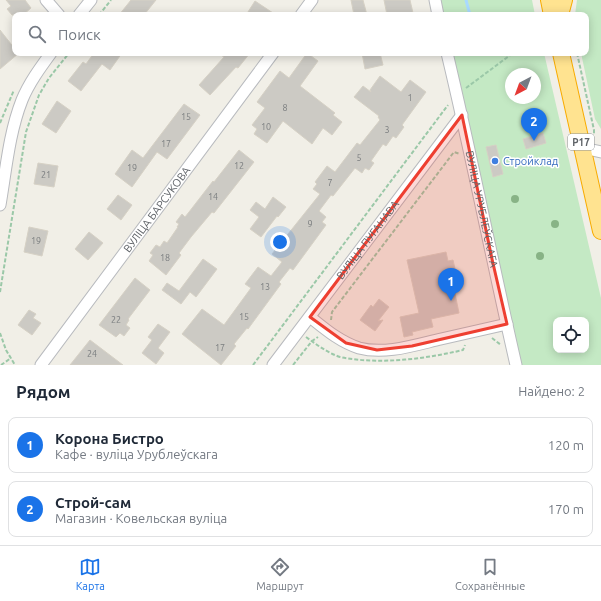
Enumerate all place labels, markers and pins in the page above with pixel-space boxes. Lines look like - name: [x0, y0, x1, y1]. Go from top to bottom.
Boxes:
- pin: 2: [521, 108, 547, 141]
- place label: Стройклад: [503, 155, 559, 167]
- marker: Стройклад: [490, 156, 500, 166]
- pin: 1: [438, 268, 464, 301]

